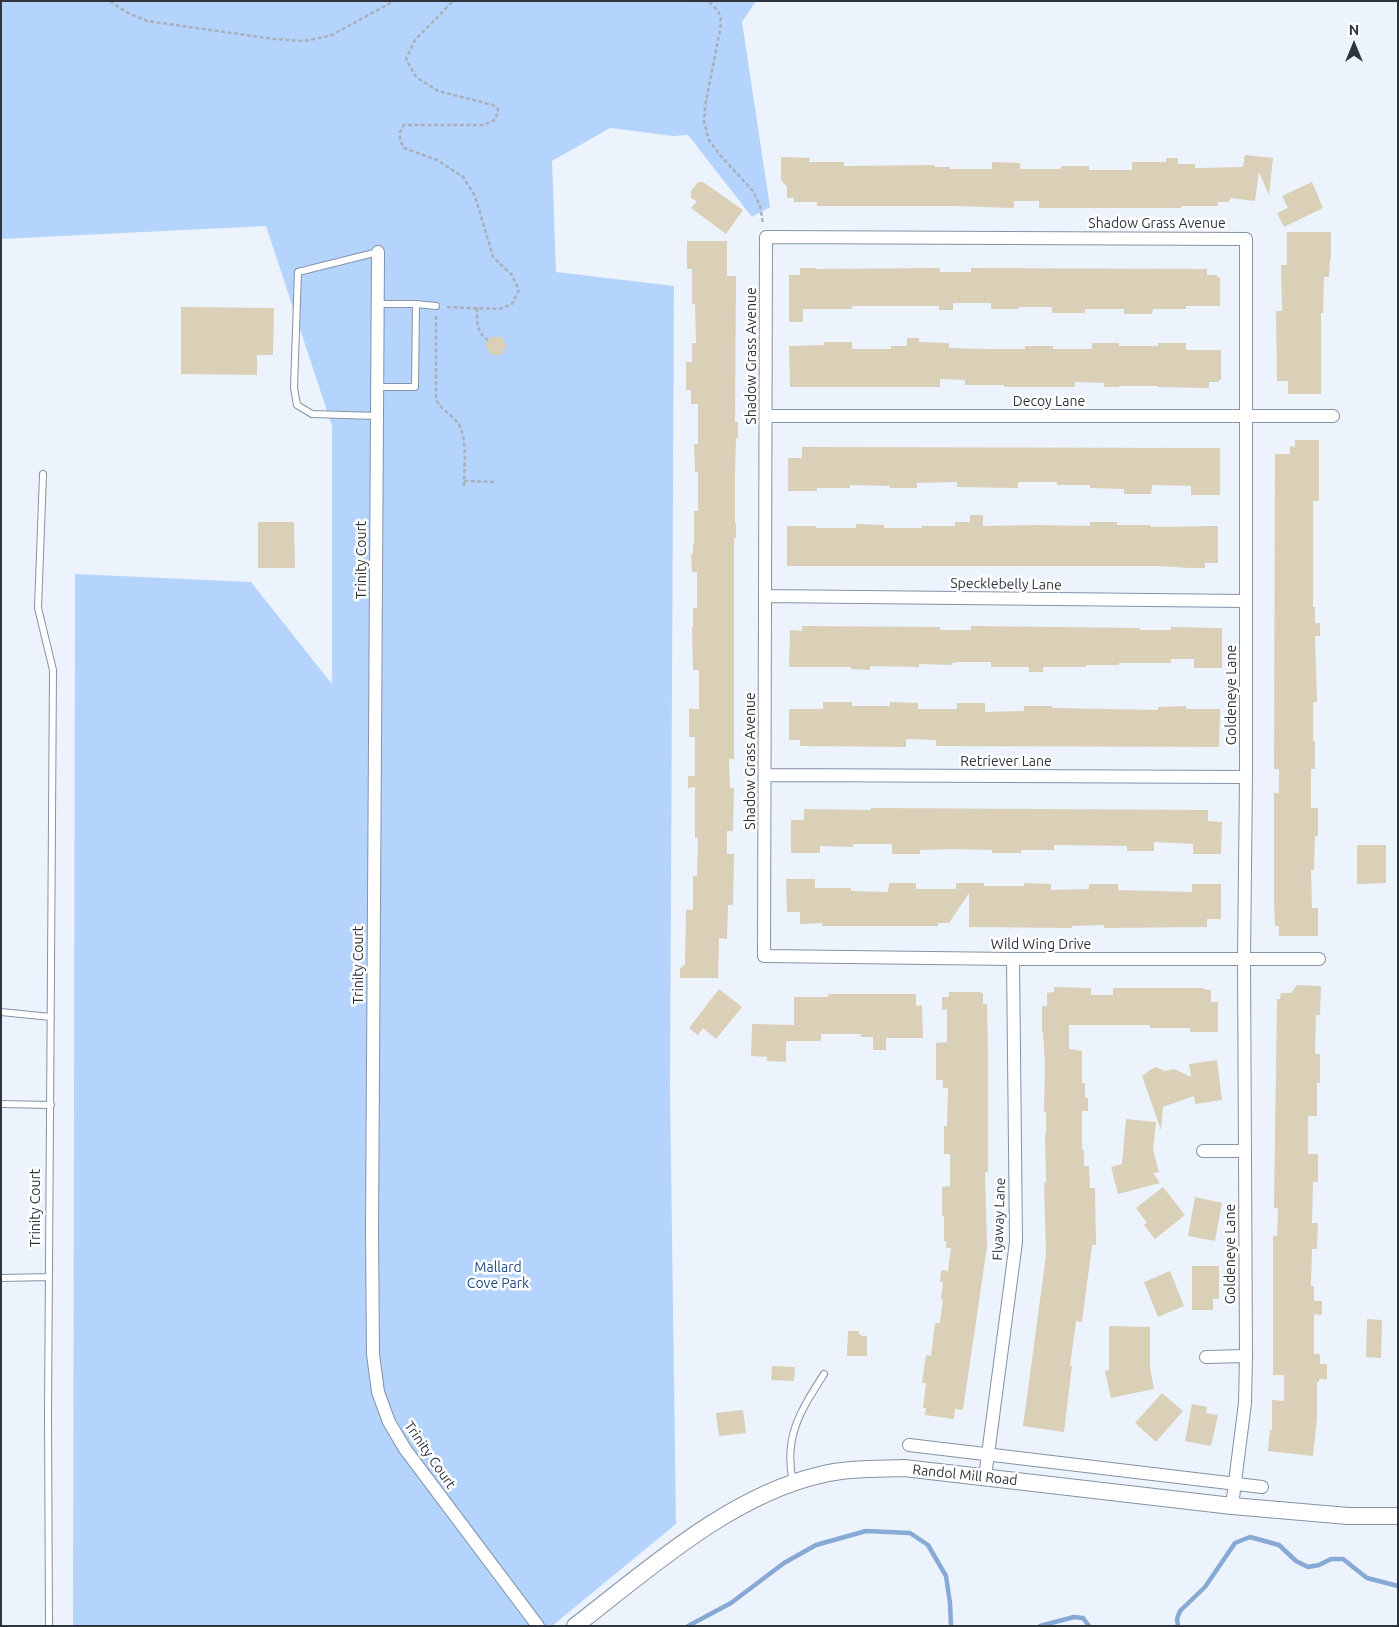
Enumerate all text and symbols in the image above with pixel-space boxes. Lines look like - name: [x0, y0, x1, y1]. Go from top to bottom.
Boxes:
- north arrow: [1329, 20, 1379, 70]
- text: N: [1349, 22, 1359, 38]
- street label: Shadow Grass Avenue: [1088, 215, 1226, 231]
- street label: Shadow Grass Avenue: [743, 287, 759, 425]
- street label: Decoy Lane: [1013, 393, 1085, 409]
- street label: Trinity Court: [353, 521, 369, 599]
- street label: Specklebelly Lane: [950, 575, 1062, 593]
- street label: Goldeneye Lane: [1223, 645, 1239, 745]
- street label: Shadow Grass Avenue: [742, 692, 758, 830]
- street label: Retriever Lane: [960, 753, 1052, 769]
- street label: Trinity Court: [350, 926, 366, 1004]
- street label: Wild Wing Drive: [991, 936, 1091, 952]
- street label: Trinity Court: [27, 1169, 43, 1247]
- street label: Flyaway Lane: [989, 1177, 1009, 1261]
- street label: Goldeneye Lane: [1222, 1204, 1238, 1304]
- park label: Mallard Cove Park: [467, 1259, 529, 1292]
- street label: Trinity Court: [401, 1418, 459, 1492]
- street label: Randol Mill Road: [912, 1461, 1018, 1489]

